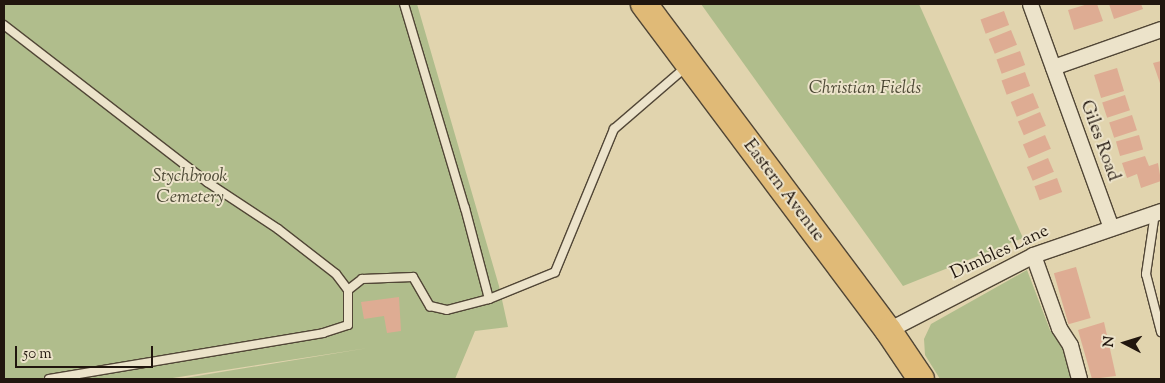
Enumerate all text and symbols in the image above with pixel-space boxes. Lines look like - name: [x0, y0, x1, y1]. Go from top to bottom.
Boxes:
- park label: Christian Fields: [809, 78, 921, 100]
- street label: Giles Road: [1074, 98, 1124, 184]
- street label: Eastern Avenue: [738, 136, 828, 246]
- park label: Stychbrook Cemetery: [153, 167, 227, 210]
- street label: Dimbles Lane: [947, 221, 1053, 285]
- north arrow: [1100, 318, 1150, 368]
- text: N: [1100, 335, 1121, 348]
- scale bar: [18, 336, 155, 368]
- text: 50 m: [23, 344, 52, 365]

